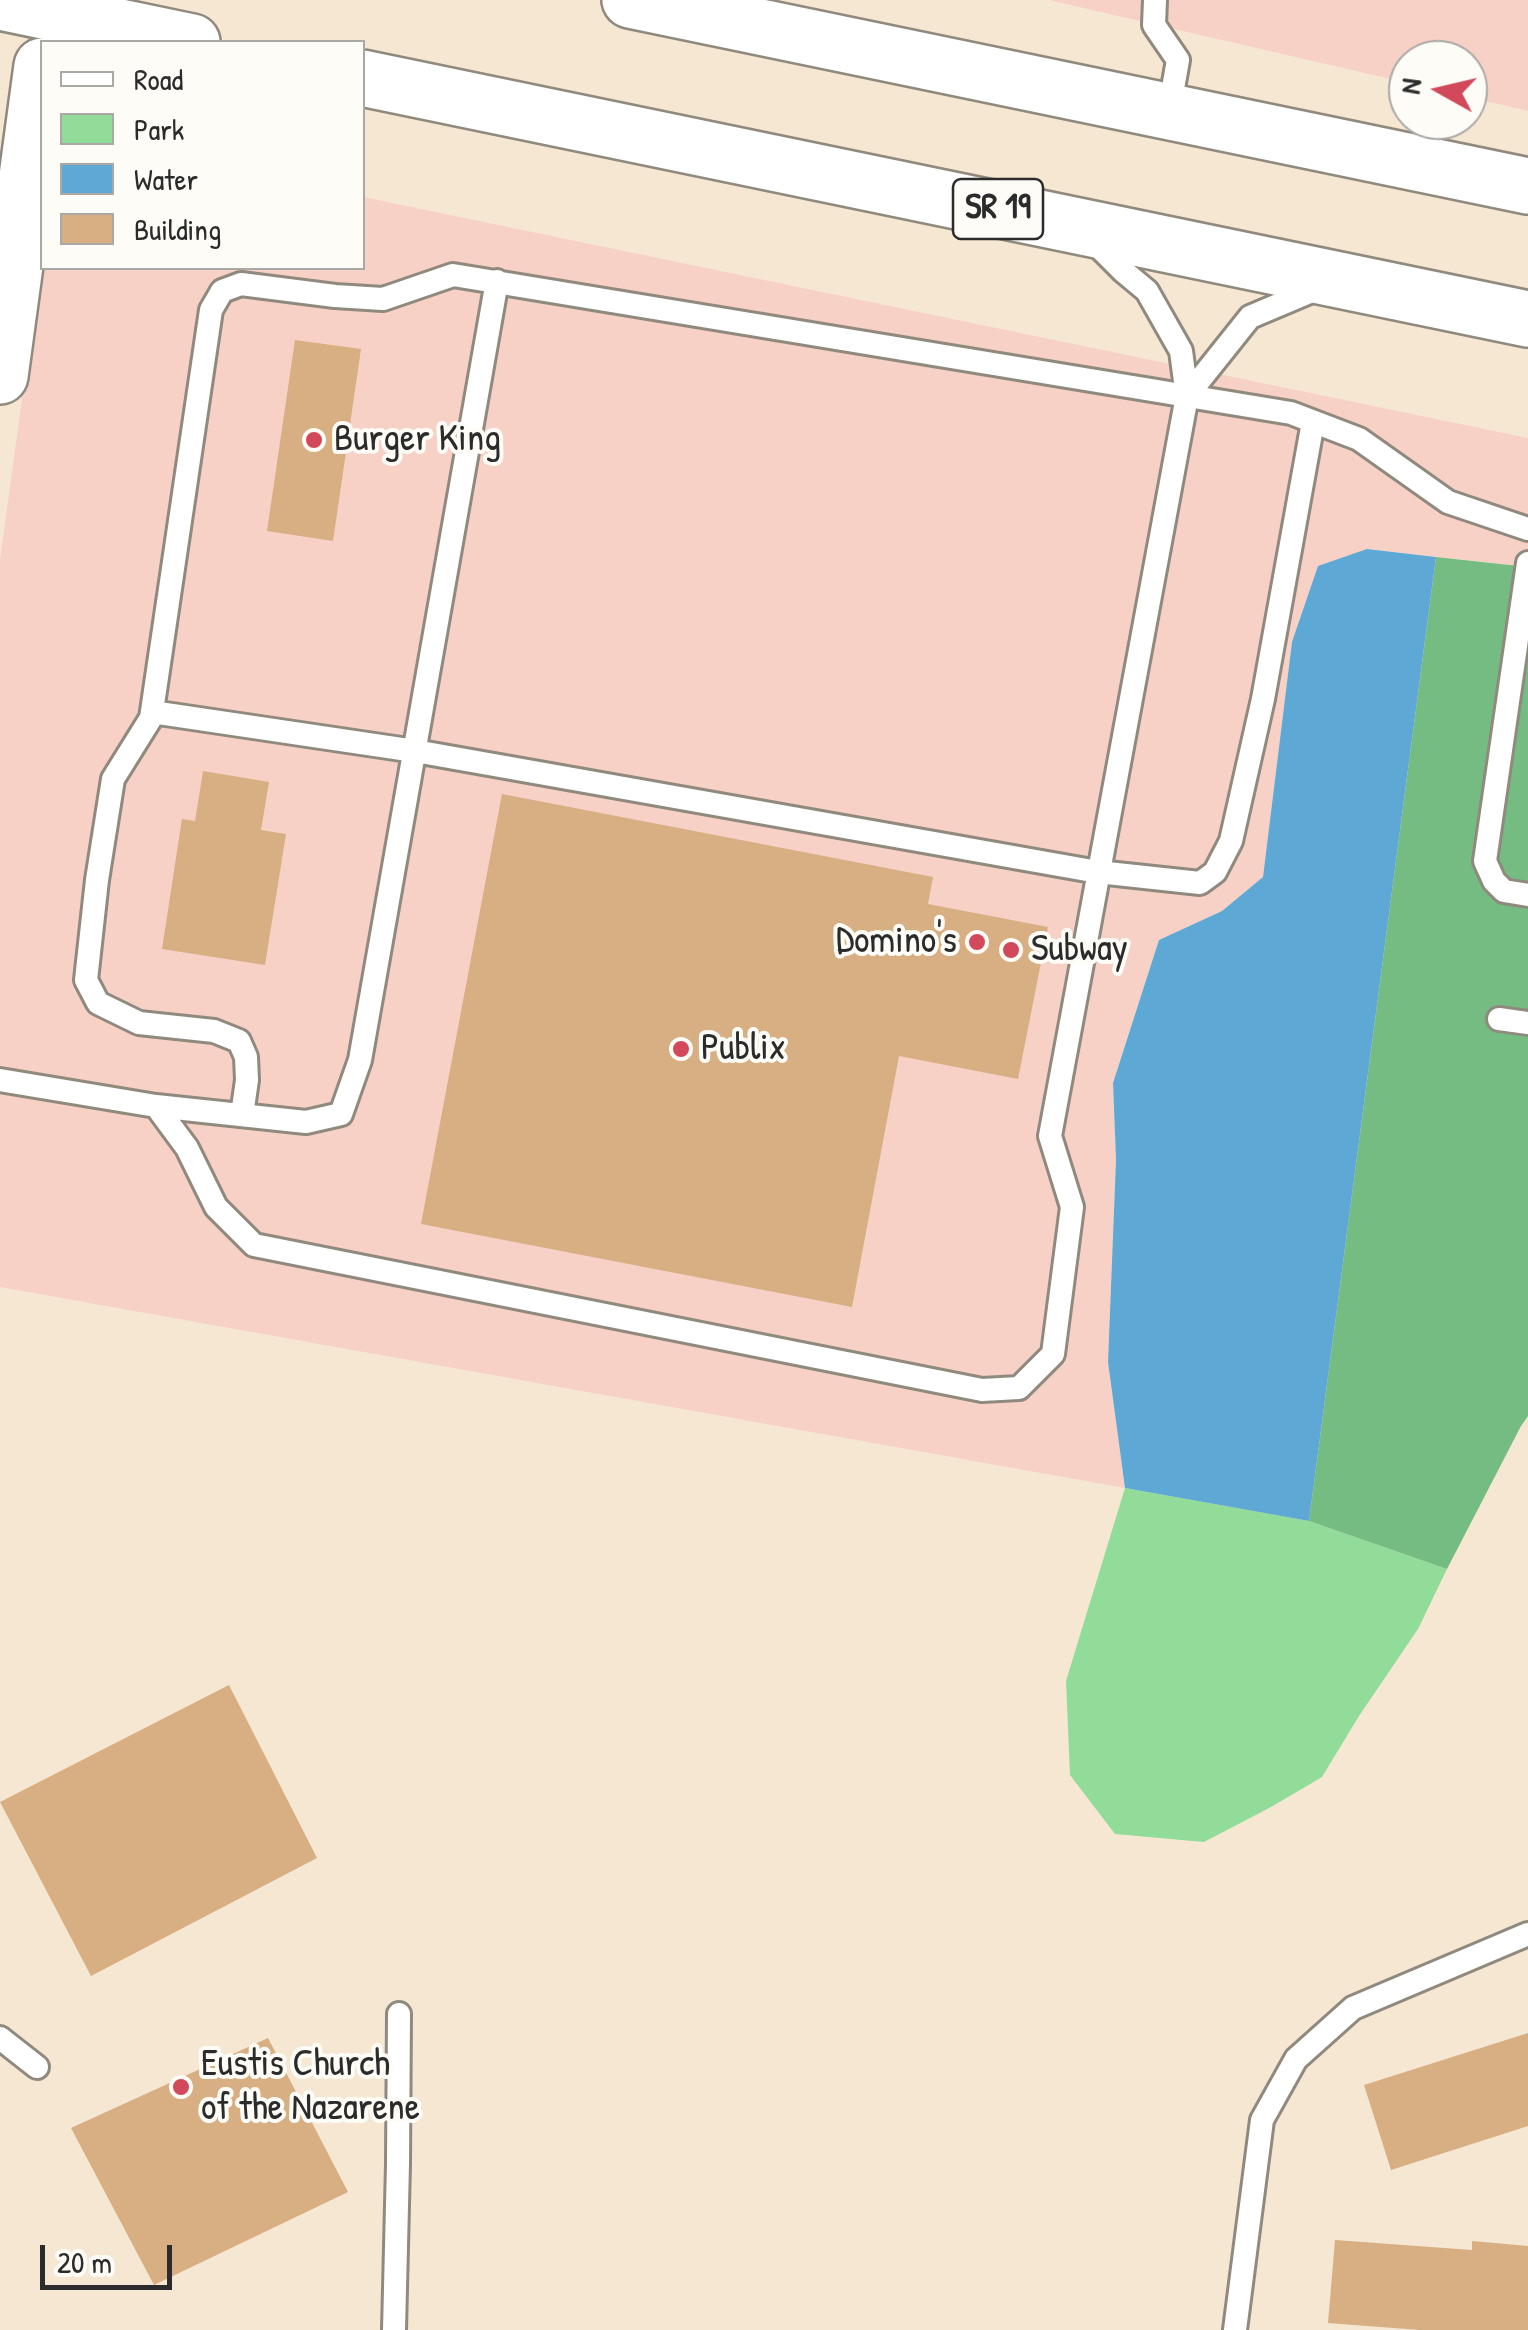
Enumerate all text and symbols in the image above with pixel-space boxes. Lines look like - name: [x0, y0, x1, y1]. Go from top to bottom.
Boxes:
- legend: [40, 40, 365, 270]
- north arrow: [1388, 40, 1488, 140]
- text: Road: [134, 59, 183, 99]
- text: N: [1390, 76, 1430, 96]
- text: Park: [134, 109, 184, 149]
- text: Water: [134, 159, 198, 199]
- road number: SR 19: [953, 179, 1043, 239]
- text: Building: [134, 209, 221, 249]
- place label: Burger King: [334, 417, 501, 463]
- marker: Burger King: [303, 429, 325, 451]
- place label: Domino's: [836, 919, 957, 965]
- place label: Subway: [1031, 927, 1128, 973]
- marker: Domino's: [966, 931, 988, 953]
- marker: Subway: [1000, 939, 1022, 961]
- place label: Publix: [701, 1026, 786, 1072]
- marker: Publix: [670, 1038, 692, 1060]
- place label: Eustis Church of the Nazarene: [201, 2042, 420, 2132]
- marker: Eustis Church of the Nazarene: [170, 2076, 192, 2098]
- scale bar: [45, 2225, 178, 2287]
- text: 20 m: [57, 2242, 112, 2282]

